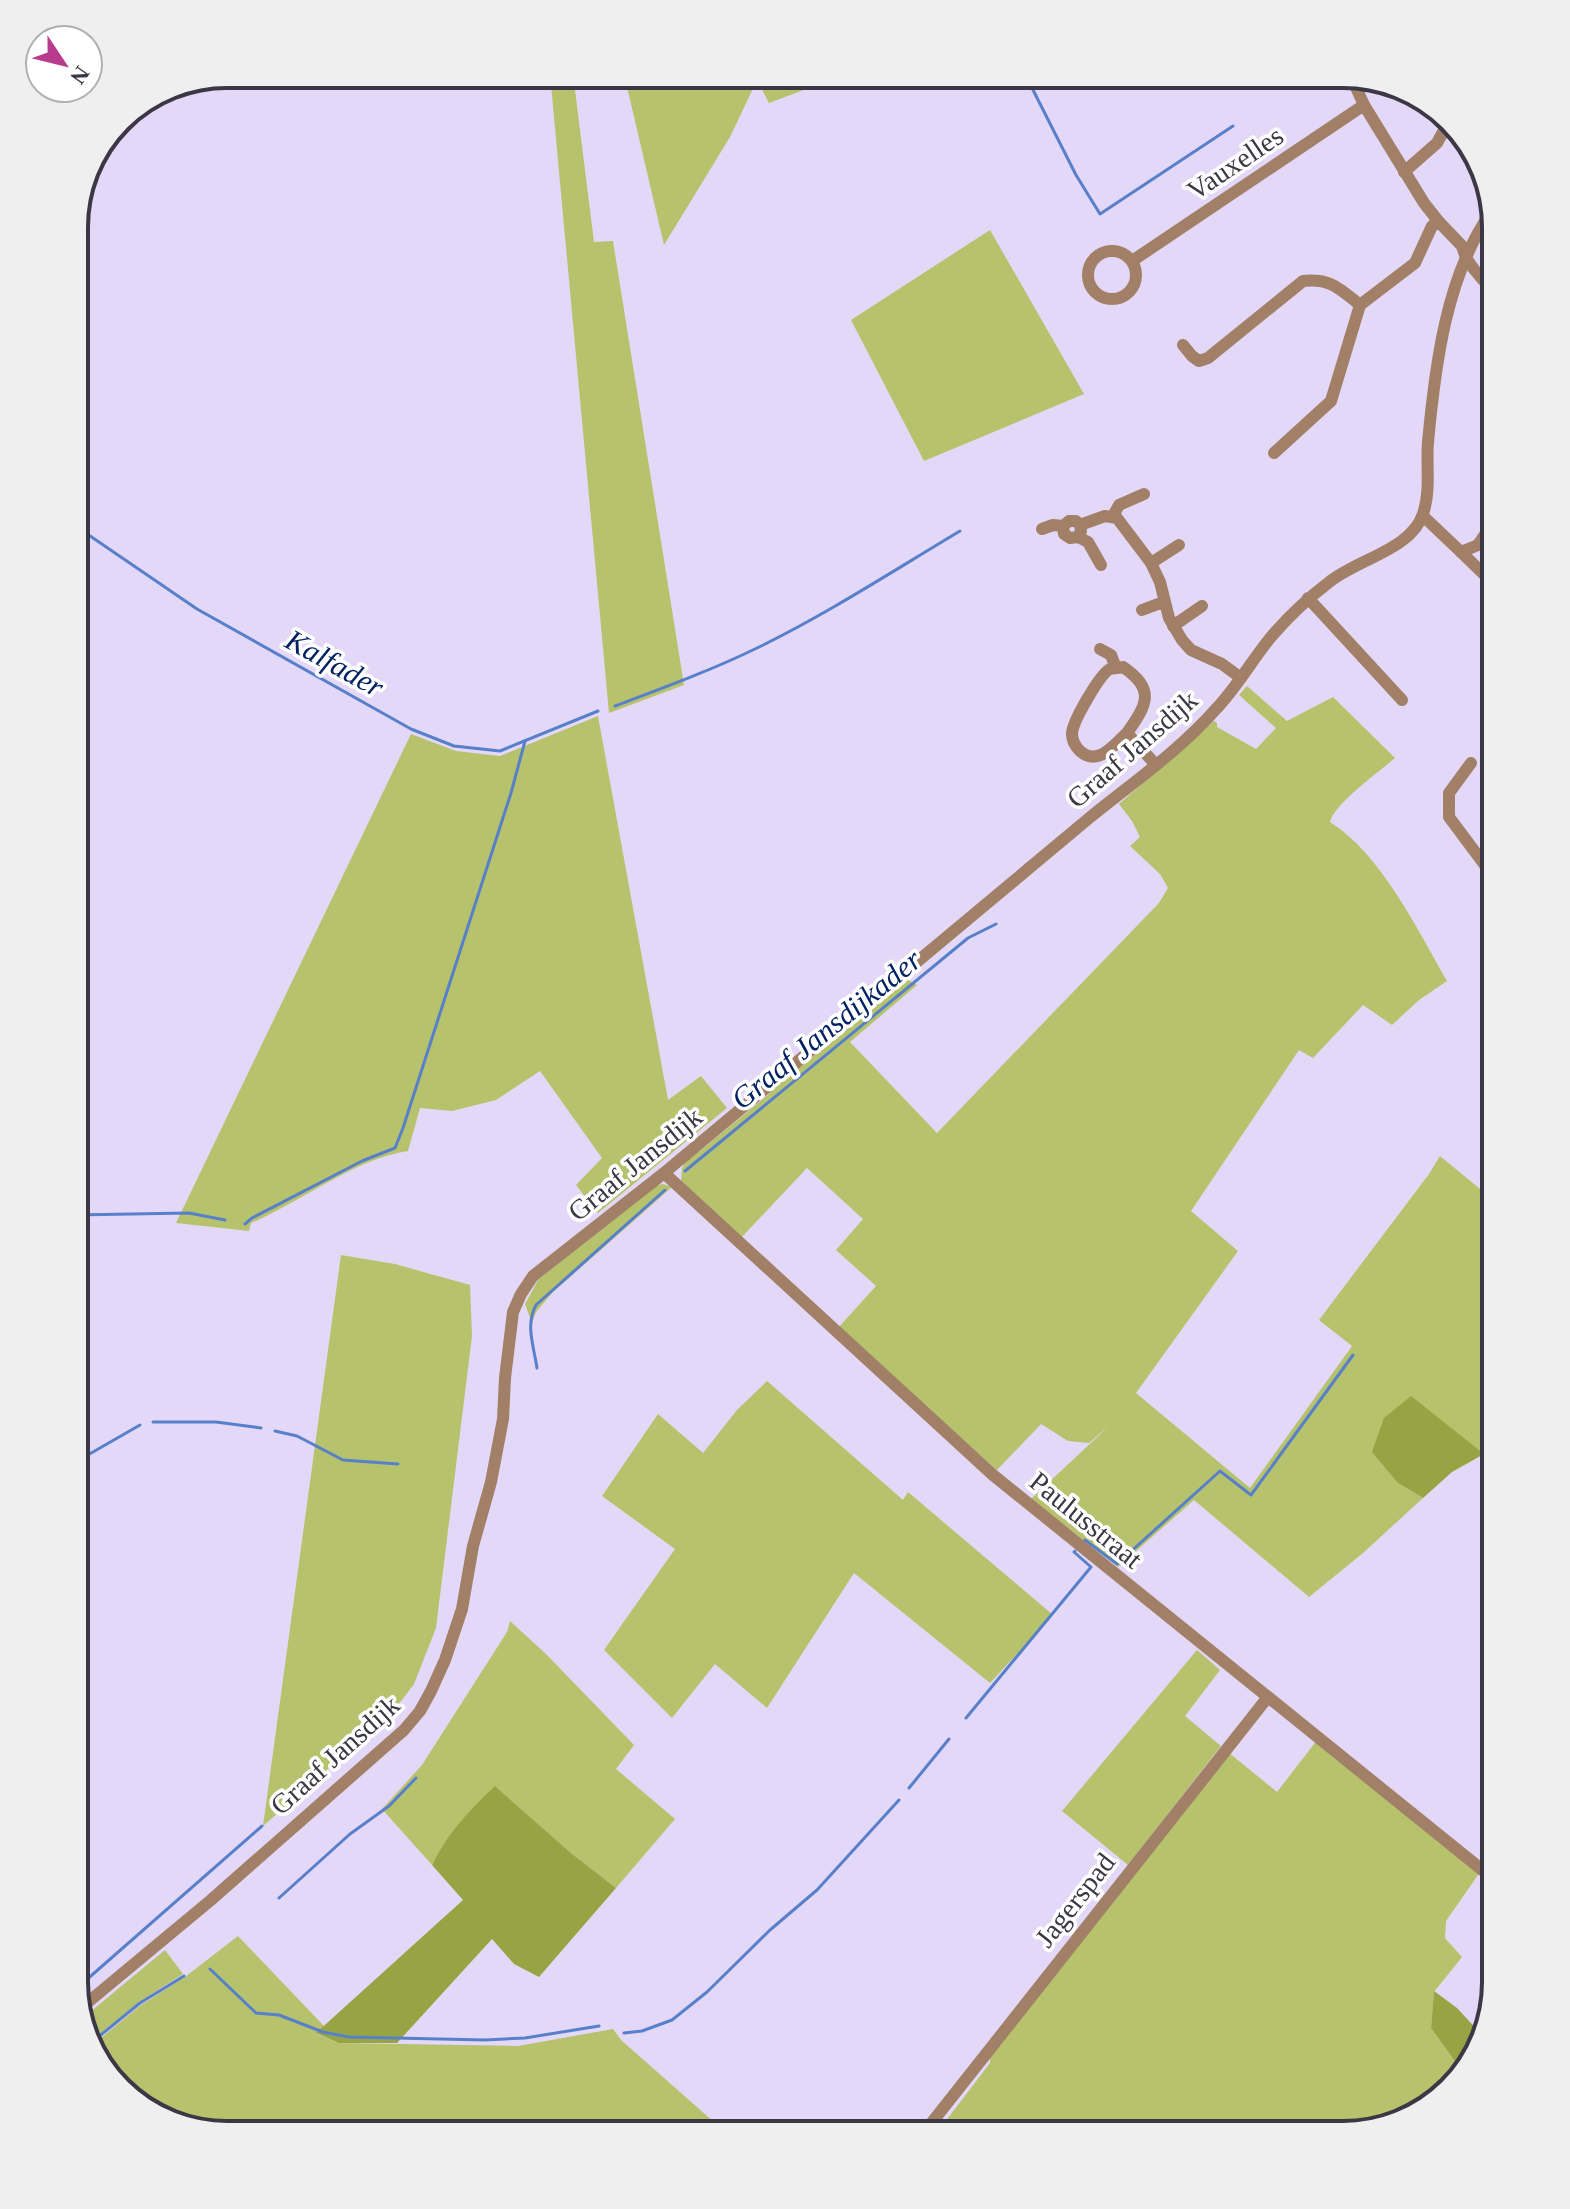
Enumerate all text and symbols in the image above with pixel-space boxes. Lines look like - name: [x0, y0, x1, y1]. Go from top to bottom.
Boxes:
- north arrow: [24, 24, 104, 104]
- text: N: [65, 62, 95, 89]
- street label: Vauxelles: [1181, 120, 1289, 206]
- water label: Kalfader: [279, 622, 390, 703]
- street label: Graaf Jansdijk: [1061, 684, 1203, 814]
- water label: Graaf Jansdijkader: [725, 942, 928, 1115]
- street label: Graaf Jansdijk: [562, 1101, 708, 1227]
- street label: Paulusstraat: [1024, 1465, 1149, 1575]
- street label: Graaf Jansdijk: [264, 1689, 406, 1821]
- street label: Jagerspad: [1029, 1847, 1121, 1953]

